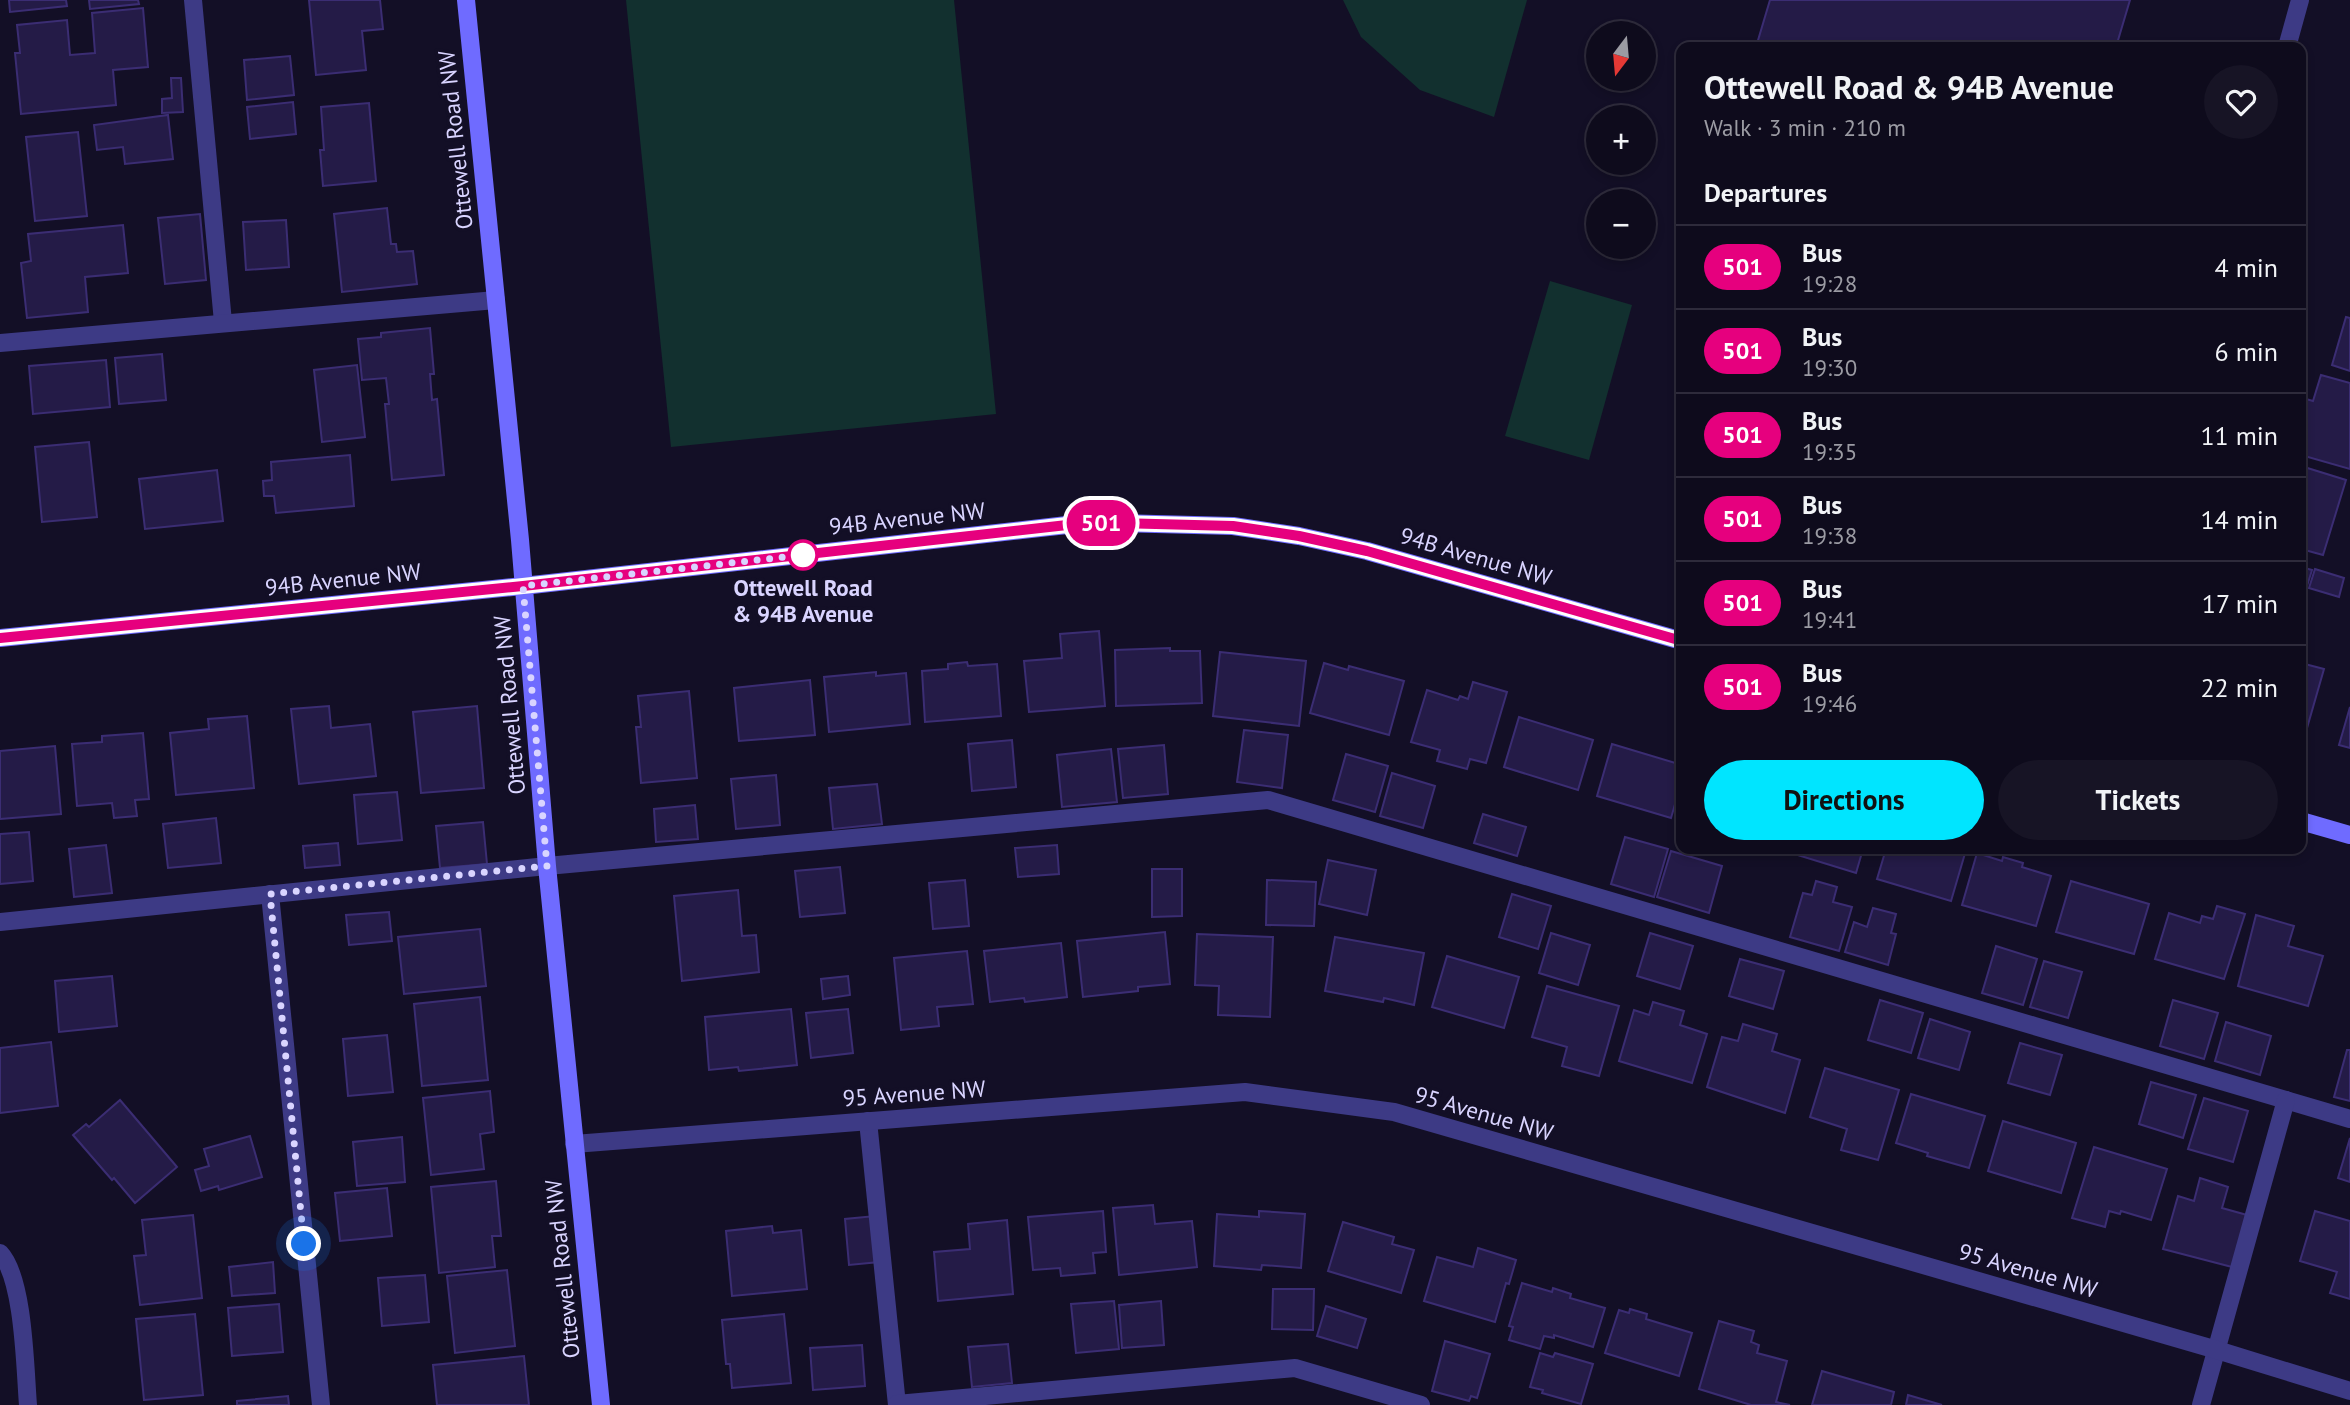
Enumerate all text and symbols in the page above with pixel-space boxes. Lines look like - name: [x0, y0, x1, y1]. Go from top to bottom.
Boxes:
- north arrow: [1586, 21, 1656, 91]
- map controls: [1586, 21, 1656, 259]
- street label: Ottewell Road NW: [431, 49, 479, 231]
- text: Ottewell Road & 94B Avenue: [1704, 65, 2114, 108]
- button: heart: [2204, 65, 2278, 139]
- button: +: [1586, 105, 1656, 175]
- text: Walk · 3 min · 210 m: [1704, 113, 1906, 142]
- text: Departures: [1704, 176, 1827, 209]
- button: −: [1586, 189, 1656, 259]
- text: Bus: [1802, 236, 1842, 269]
- text: 501: [1722, 251, 1763, 282]
- text: 4 min: [2215, 251, 2278, 284]
- text: 19:28: [1802, 269, 1857, 298]
- text: Bus: [1802, 320, 1842, 353]
- text: 501: [1722, 335, 1763, 366]
- text: 6 min: [2215, 335, 2278, 368]
- text: 19:30: [1802, 353, 1857, 382]
- text: Bus: [1802, 404, 1842, 437]
- text: 501: [1722, 419, 1763, 450]
- text: 11 min: [2200, 419, 2278, 452]
- text: 19:35: [1802, 437, 1857, 466]
- text: Bus: [1802, 488, 1842, 521]
- street label: 94B Avenue NW: [828, 495, 986, 541]
- line badge: 501: [1061, 500, 1141, 546]
- text: 501: [1722, 503, 1763, 534]
- text: 14 min: [2200, 503, 2278, 536]
- text: 501: [1081, 507, 1121, 538]
- street label: 94B Avenue NW: [1397, 521, 1555, 591]
- text: 19:38: [1802, 521, 1857, 550]
- marker: Ottewell Road & 94B Avenue: [788, 540, 818, 570]
- street label: 94B Avenue NW: [264, 556, 422, 602]
- text: Bus: [1802, 572, 1842, 605]
- place label: Ottewell Road & 94B Avenue: [733, 573, 873, 628]
- text: 501: [1722, 587, 1763, 618]
- text: 17 min: [2202, 587, 2278, 620]
- text: 19:41: [1802, 605, 1857, 634]
- street label: Ottewell Road NW: [487, 614, 531, 796]
- text: Bus: [1802, 656, 1842, 689]
- text: 501: [1722, 671, 1763, 702]
- text: 22 min: [2200, 671, 2278, 704]
- text: 19:46: [1802, 689, 1857, 718]
- button: Directions: [1704, 760, 1984, 840]
- button: Tickets: [1998, 760, 2278, 840]
- street label: 95 Avenue NW: [842, 1074, 986, 1112]
- street label: 95 Avenue NW: [1411, 1079, 1557, 1147]
- street label: Ottewell Road NW: [538, 1178, 586, 1360]
- your location: [286, 1226, 321, 1261]
- street label: 95 Avenue NW: [1955, 1236, 2101, 1304]

